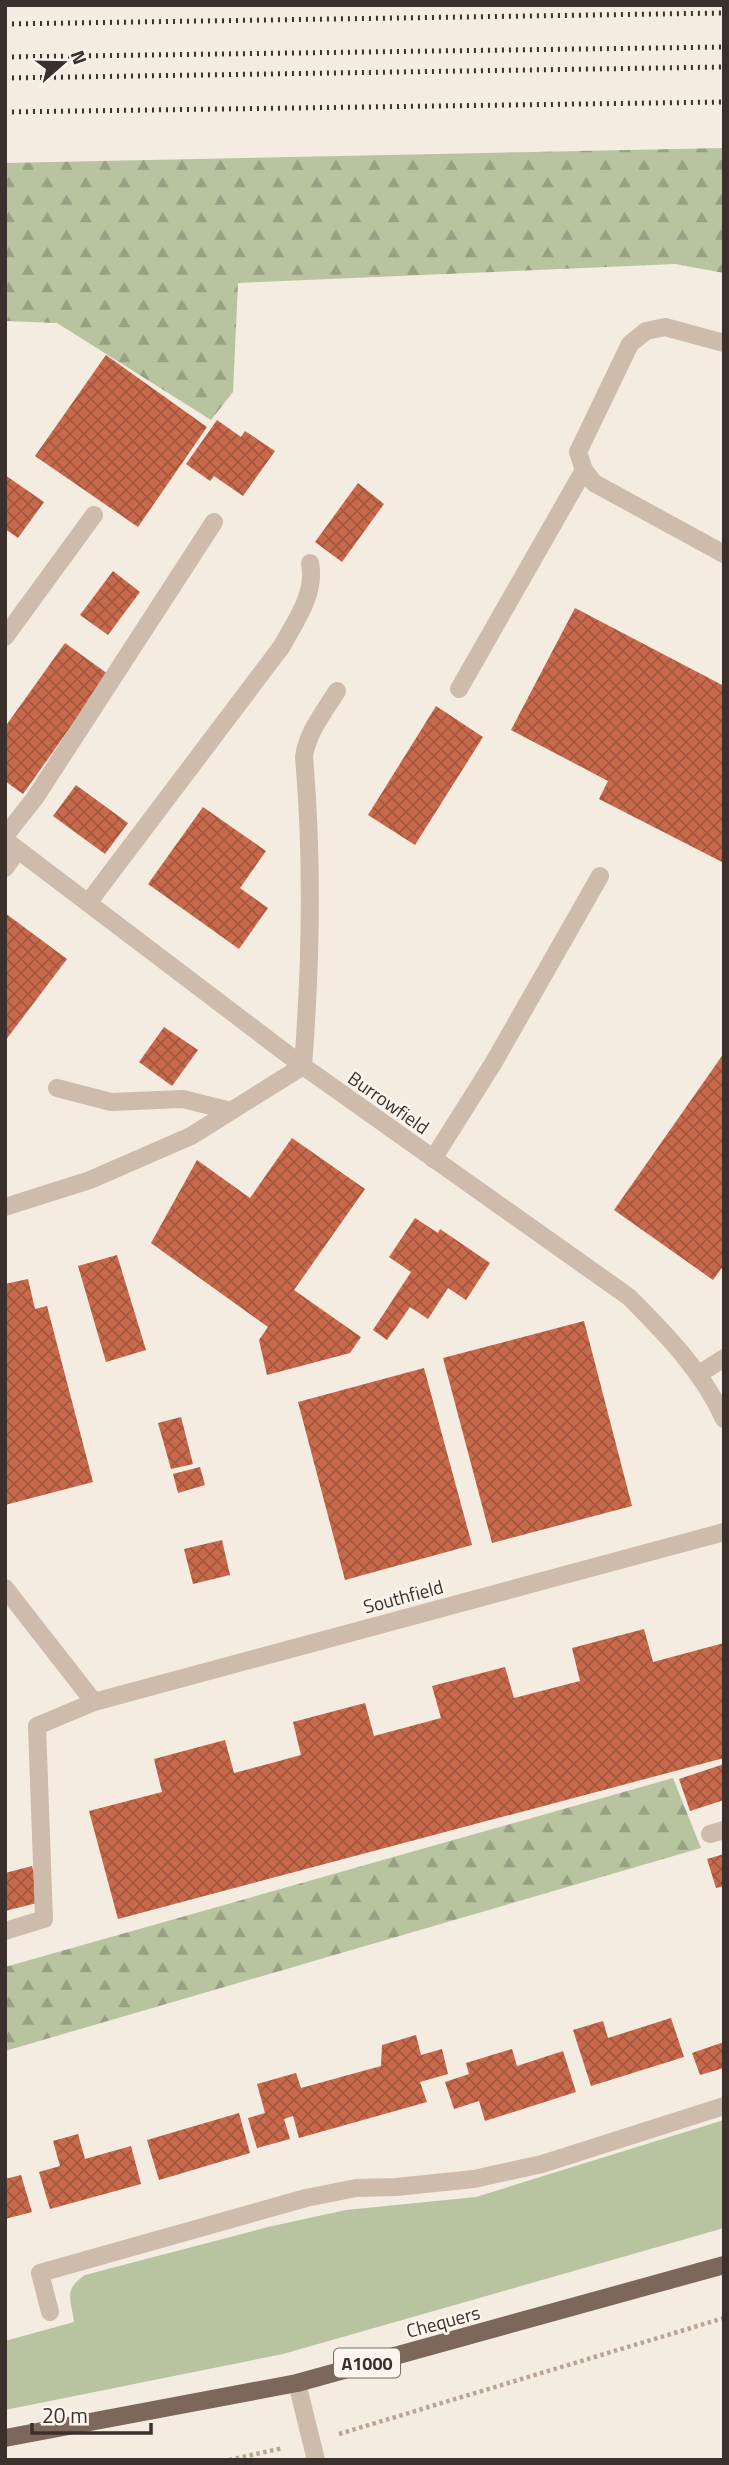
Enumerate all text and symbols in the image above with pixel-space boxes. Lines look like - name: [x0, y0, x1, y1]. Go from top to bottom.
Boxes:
- north arrow: [28, 28, 98, 98]
- text: N: [64, 46, 95, 68]
- street label: Burrowfield: [342, 1063, 436, 1141]
- street label: Southfield: [360, 1571, 446, 1621]
- street label: Chequers: [403, 2297, 483, 2345]
- road number: A1000: [334, 2348, 400, 2378]
- scale bar: [32, 2392, 150, 2436]
- text: 20 m: [42, 2399, 88, 2431]

